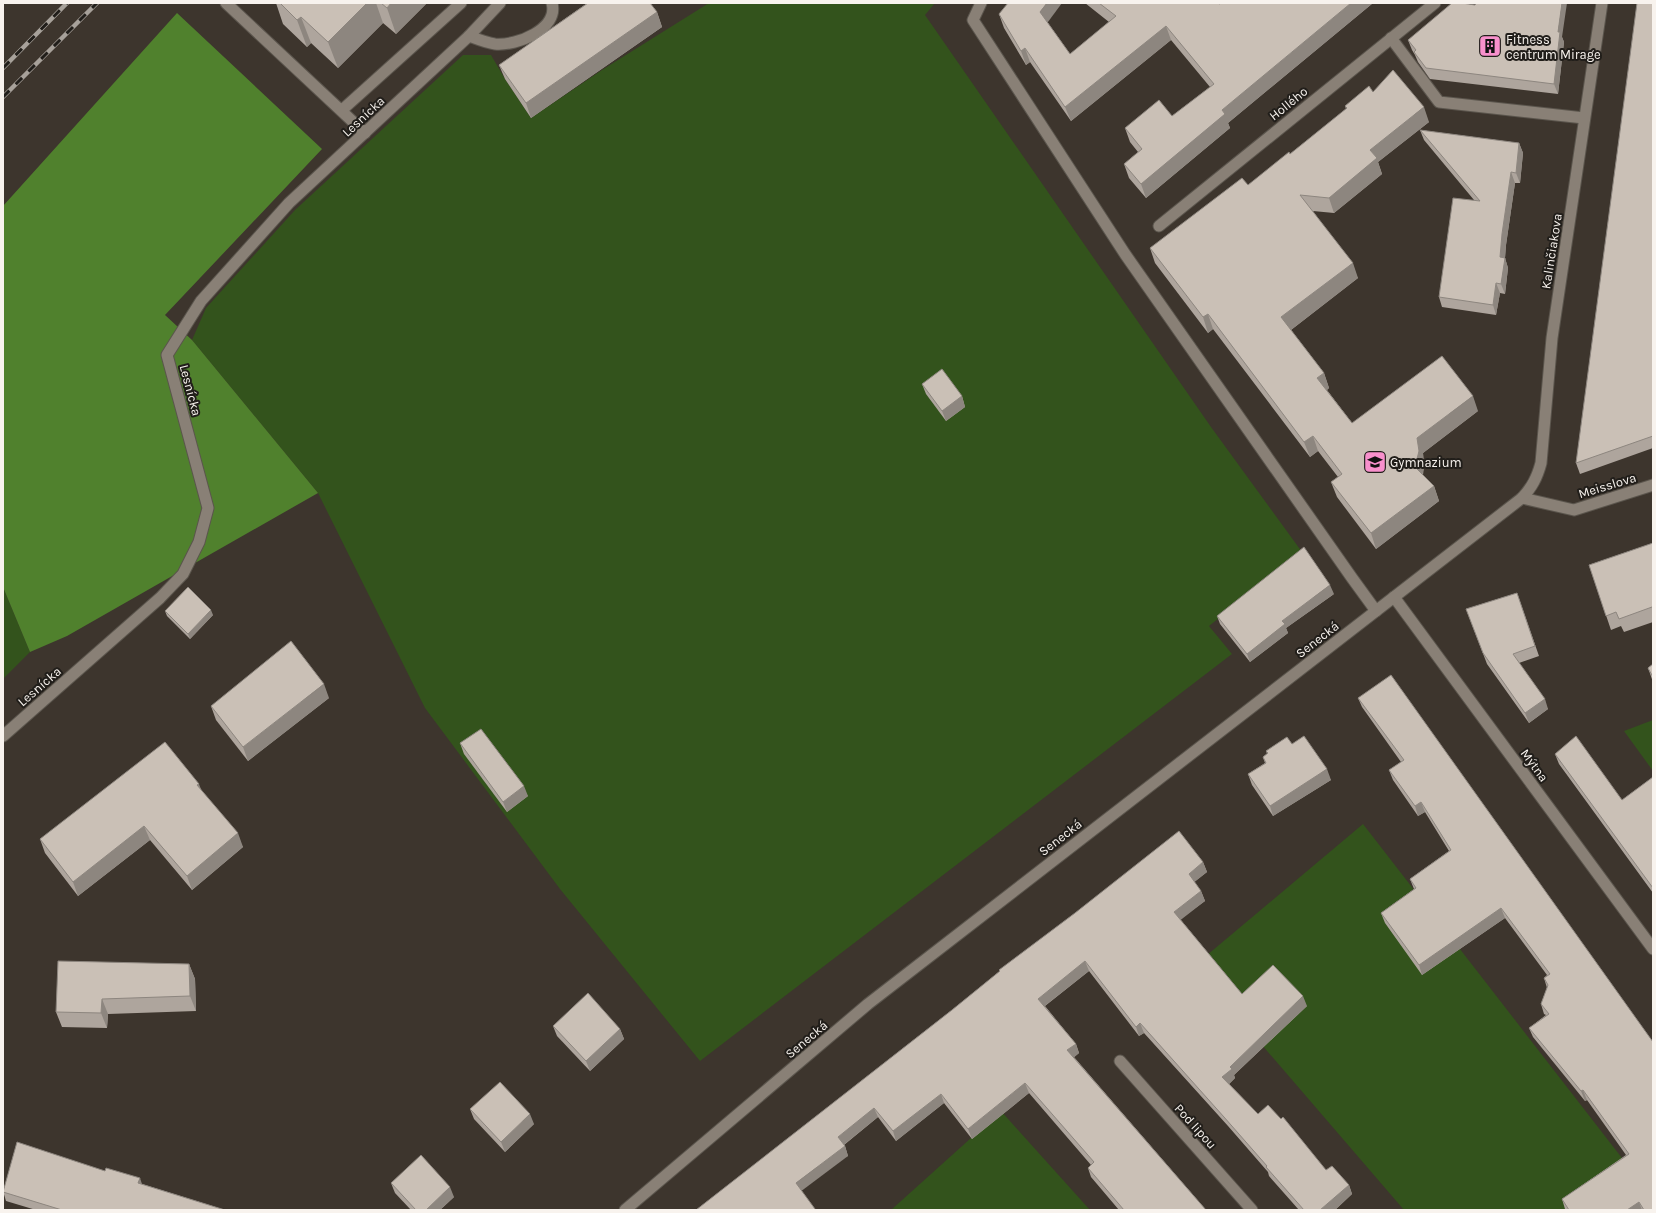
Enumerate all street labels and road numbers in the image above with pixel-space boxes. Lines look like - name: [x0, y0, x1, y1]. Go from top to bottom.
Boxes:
- street label: Hollého: [1266, 83, 1310, 123]
- street label: Lesnícka: [339, 93, 388, 140]
- street label: Kalinčiakova: [1538, 212, 1565, 290]
- street label: Lesnícka: [176, 363, 205, 417]
- street label: Meisslova: [1576, 470, 1638, 501]
- street label: Senecká: [1293, 618, 1342, 661]
- street label: Lesnícka: [15, 663, 64, 709]
- street label: Mýtna: [1518, 746, 1552, 785]
- street label: Senecká: [1036, 816, 1085, 859]
- street label: Senecká: [782, 1017, 830, 1061]
- street label: Pod lipou: [1172, 1101, 1220, 1152]

